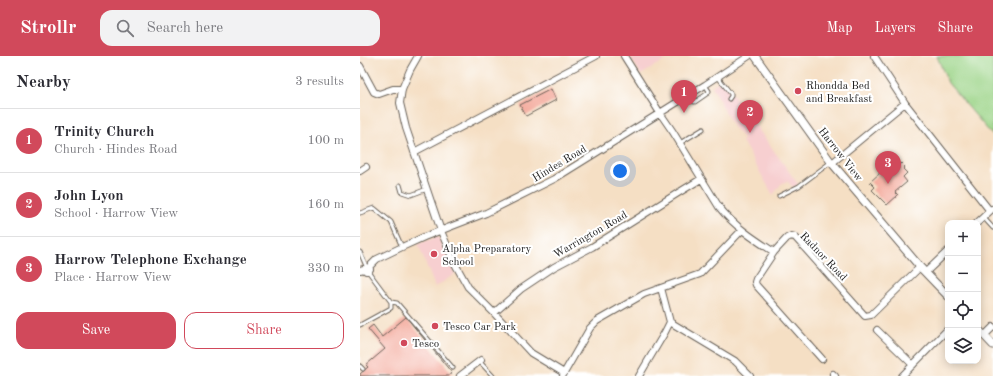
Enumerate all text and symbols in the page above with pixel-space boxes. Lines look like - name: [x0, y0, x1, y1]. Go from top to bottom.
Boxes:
- search box: [100, 10, 380, 46]
- icon: search: [114, 17, 136, 39]
- text: Strollr: [20, 19, 76, 38]
- text: Search here: [146, 21, 223, 36]
- text: Map: [827, 21, 853, 35]
- text: Layers: [875, 21, 916, 35]
- text: Share: [938, 21, 973, 35]
- text: Nearby: [16, 74, 71, 91]
- text: 3 results: [295, 75, 344, 88]
- pin: 1: [671, 80, 697, 113]
- place label: Rhondda Bed and Breakfast: [806, 81, 872, 105]
- marker: Rhondda Bed and Breakfast: [793, 86, 803, 96]
- pin: 2: [737, 100, 763, 133]
- text: Trinity Church: [54, 125, 154, 140]
- street label: Harrow View: [816, 126, 864, 184]
- text: 1: [25, 134, 33, 147]
- text: 100 m: [307, 134, 344, 147]
- text: Church · Hindes Road: [54, 143, 178, 156]
- street label: Hindes Road: [531, 144, 589, 185]
- pin: 3: [875, 151, 901, 184]
- your location: [610, 161, 630, 181]
- text: John Lyon: [54, 189, 124, 204]
- text: 2: [25, 198, 33, 211]
- text: 160 m: [307, 198, 344, 211]
- text: School · Harrow View: [54, 207, 178, 220]
- street label: Warrington Road: [552, 210, 630, 261]
- map controls: [945, 220, 981, 364]
- button: +: [945, 220, 981, 256]
- street label: Radnor Road: [797, 231, 849, 284]
- place label: Alpha Preparatory School: [442, 244, 532, 268]
- marker: Alpha Preparatory School: [429, 249, 439, 259]
- text: Harrow Telephone Exchange: [54, 253, 247, 268]
- button: −: [945, 256, 981, 292]
- text: 3: [25, 262, 33, 275]
- text: 330 m: [307, 262, 344, 275]
- text: Place · Harrow View: [54, 271, 172, 284]
- button: locate: [945, 292, 981, 328]
- button: Save: [16, 312, 176, 349]
- button: Share: [184, 312, 344, 349]
- marker: Tesco Car Park: [430, 321, 440, 331]
- place label: Tesco Car Park: [443, 322, 517, 333]
- button: layers: [945, 328, 981, 364]
- marker: Tesco: [399, 338, 409, 348]
- place label: Tesco: [412, 339, 439, 350]

